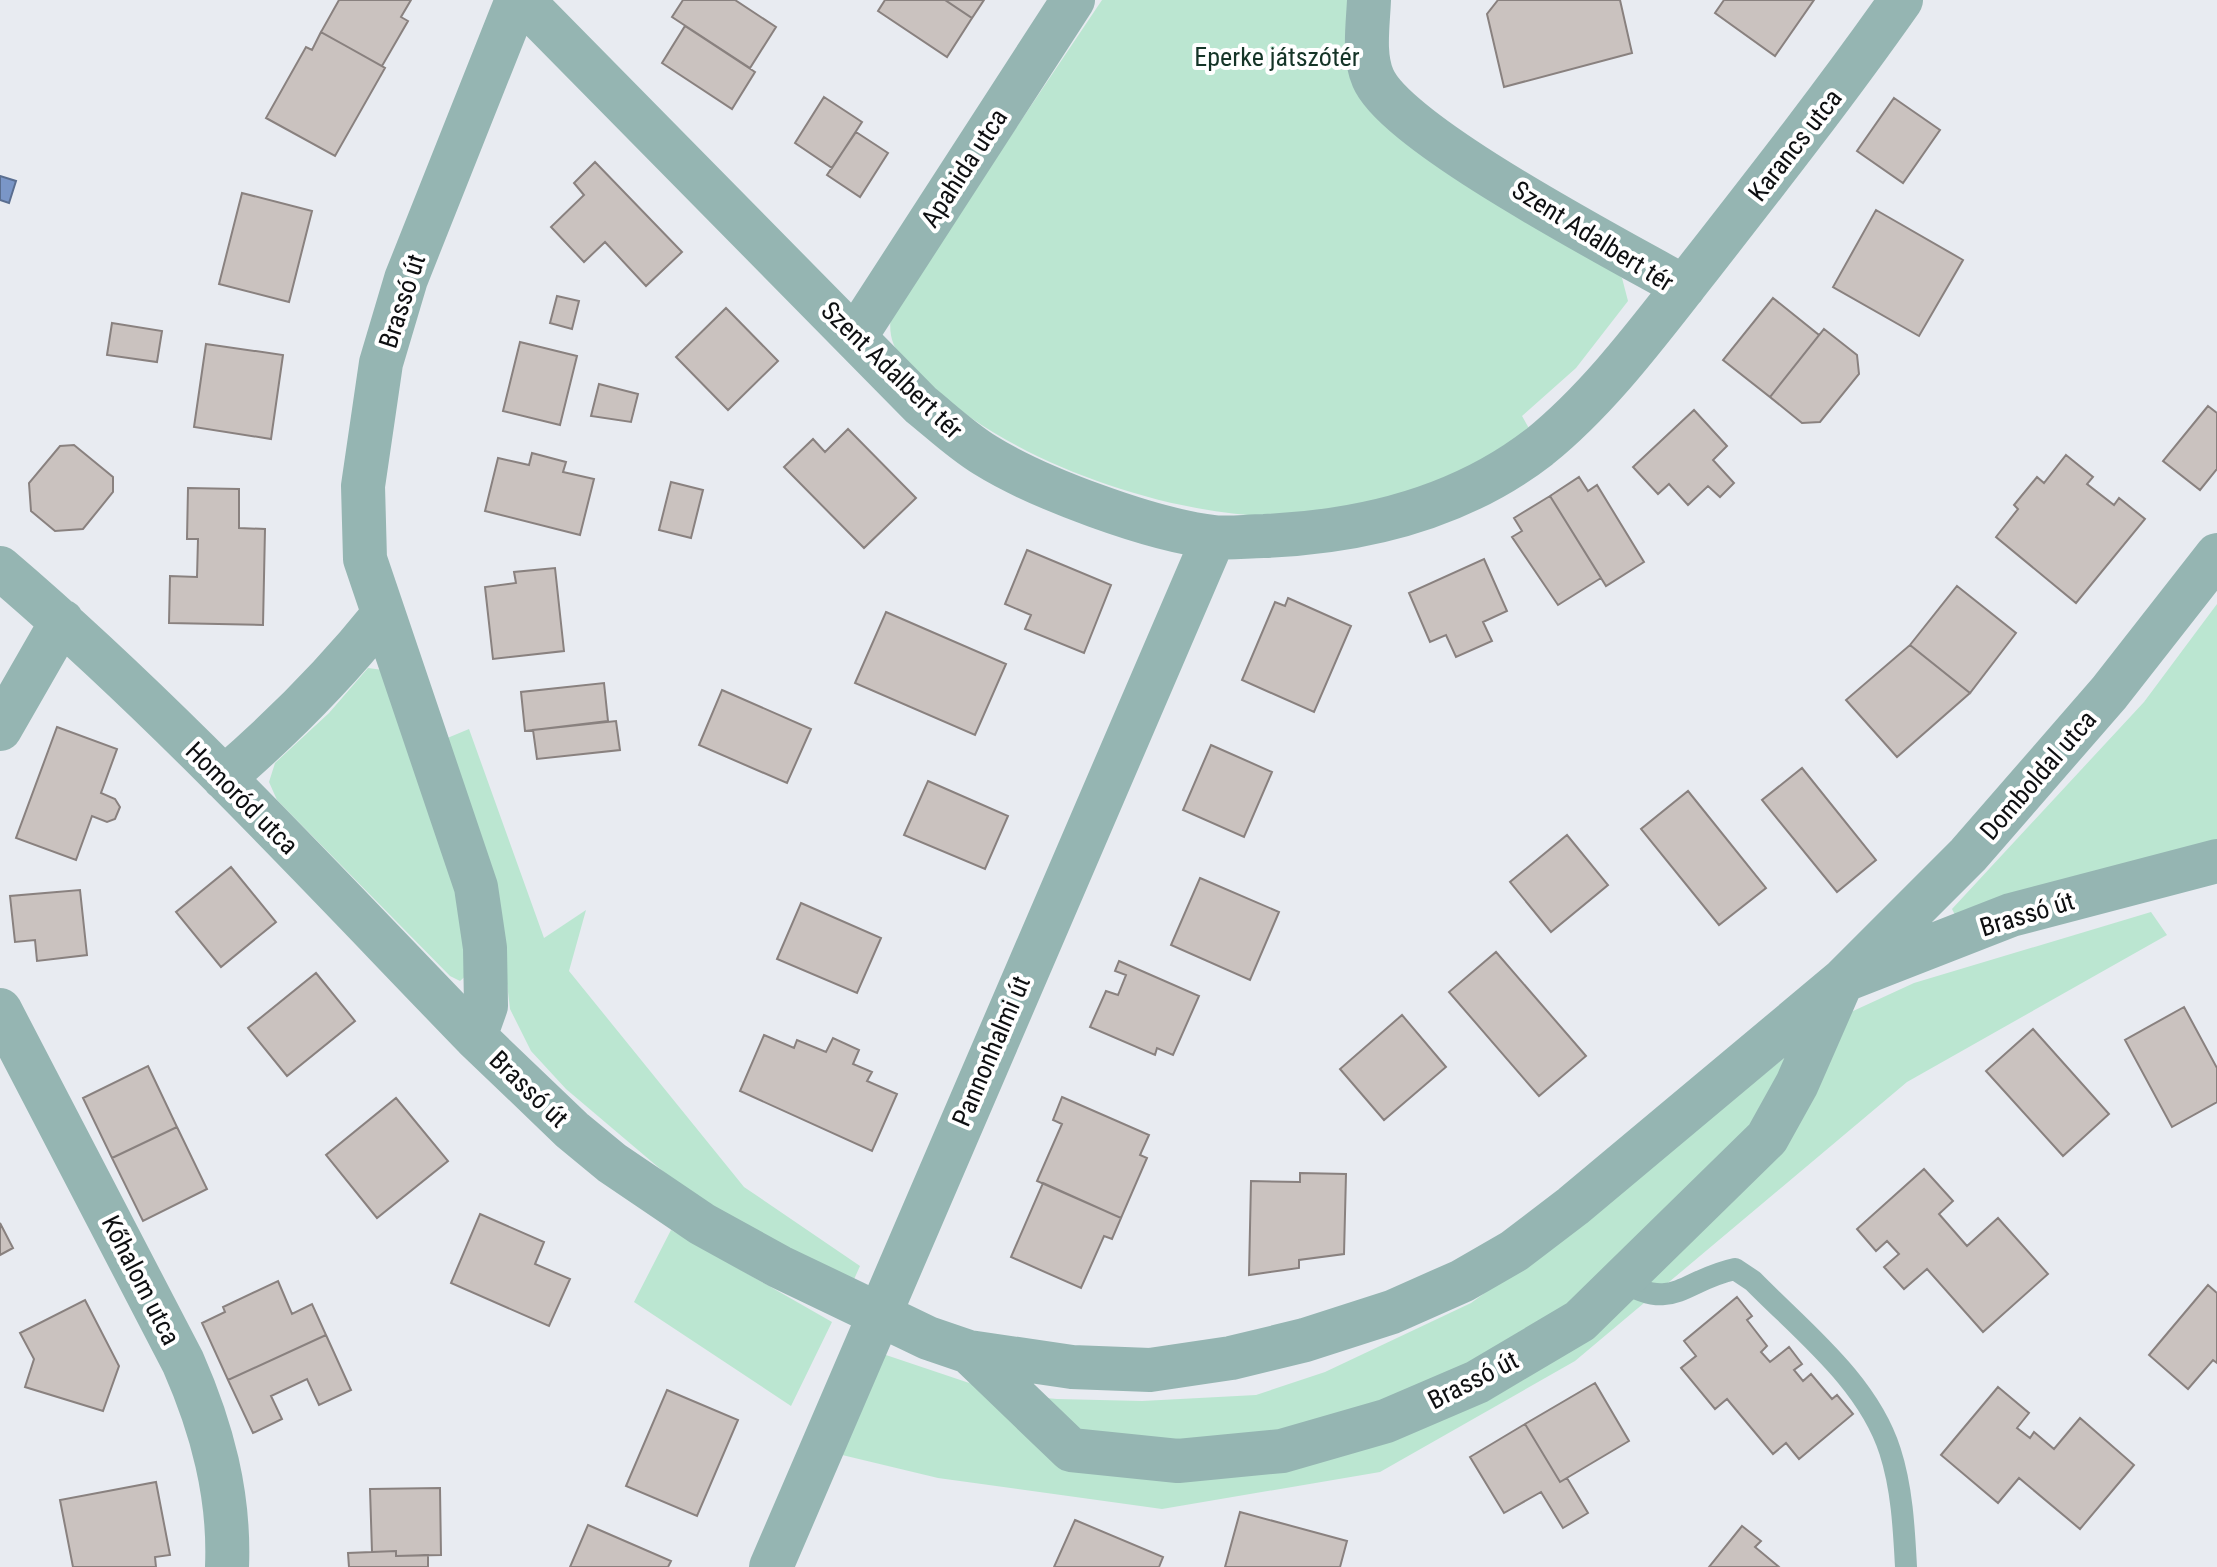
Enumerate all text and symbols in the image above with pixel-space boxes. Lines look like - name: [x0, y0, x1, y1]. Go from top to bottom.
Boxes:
- park label: Eperke játszótér: [1194, 42, 1360, 72]
- street label: Karancs utca: [1742, 83, 1848, 207]
- street label: Apahida utca: [915, 103, 1013, 233]
- street label: Szent Adalbert tér: [1507, 174, 1679, 298]
- street label: Brassó út: [373, 250, 431, 352]
- street label: Szent Adalbert tér: [815, 295, 969, 445]
- street label: Domboldal utca: [1974, 704, 2102, 846]
- street label: Homoród utca: [180, 736, 304, 860]
- street label: Brassó út: [1976, 885, 2078, 943]
- street label: Pannonhalmi út: [946, 971, 1036, 1131]
- street label: Brassó út: [484, 1044, 574, 1134]
- street label: Kőhalom utca: [96, 1210, 186, 1350]
- street label: Brassó út: [1423, 1345, 1523, 1415]

